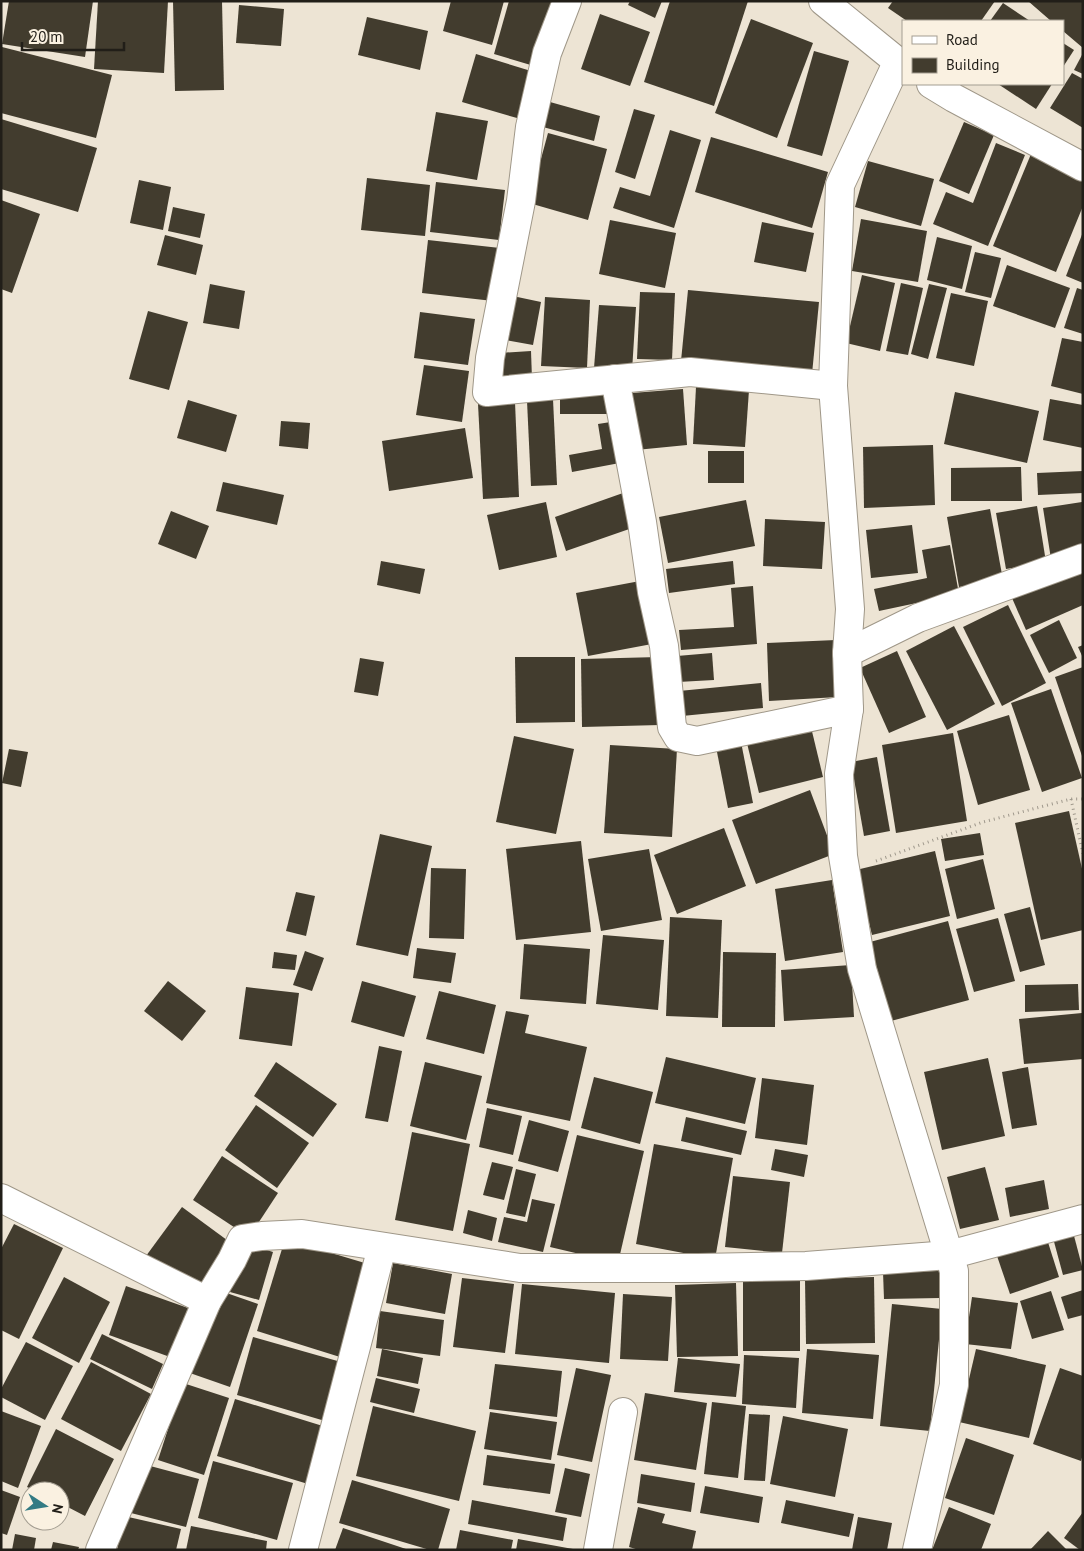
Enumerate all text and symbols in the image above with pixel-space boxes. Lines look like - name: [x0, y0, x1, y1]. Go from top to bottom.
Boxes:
- scale bar: [22, 20, 125, 52]
- legend: [902, 20, 1064, 85]
- text: 20 m: [30, 27, 63, 46]
- text: Road: [946, 30, 978, 49]
- text: Building: [946, 55, 1000, 74]
- north arrow: [20, 1481, 70, 1531]
- text: N: [48, 1502, 67, 1515]

